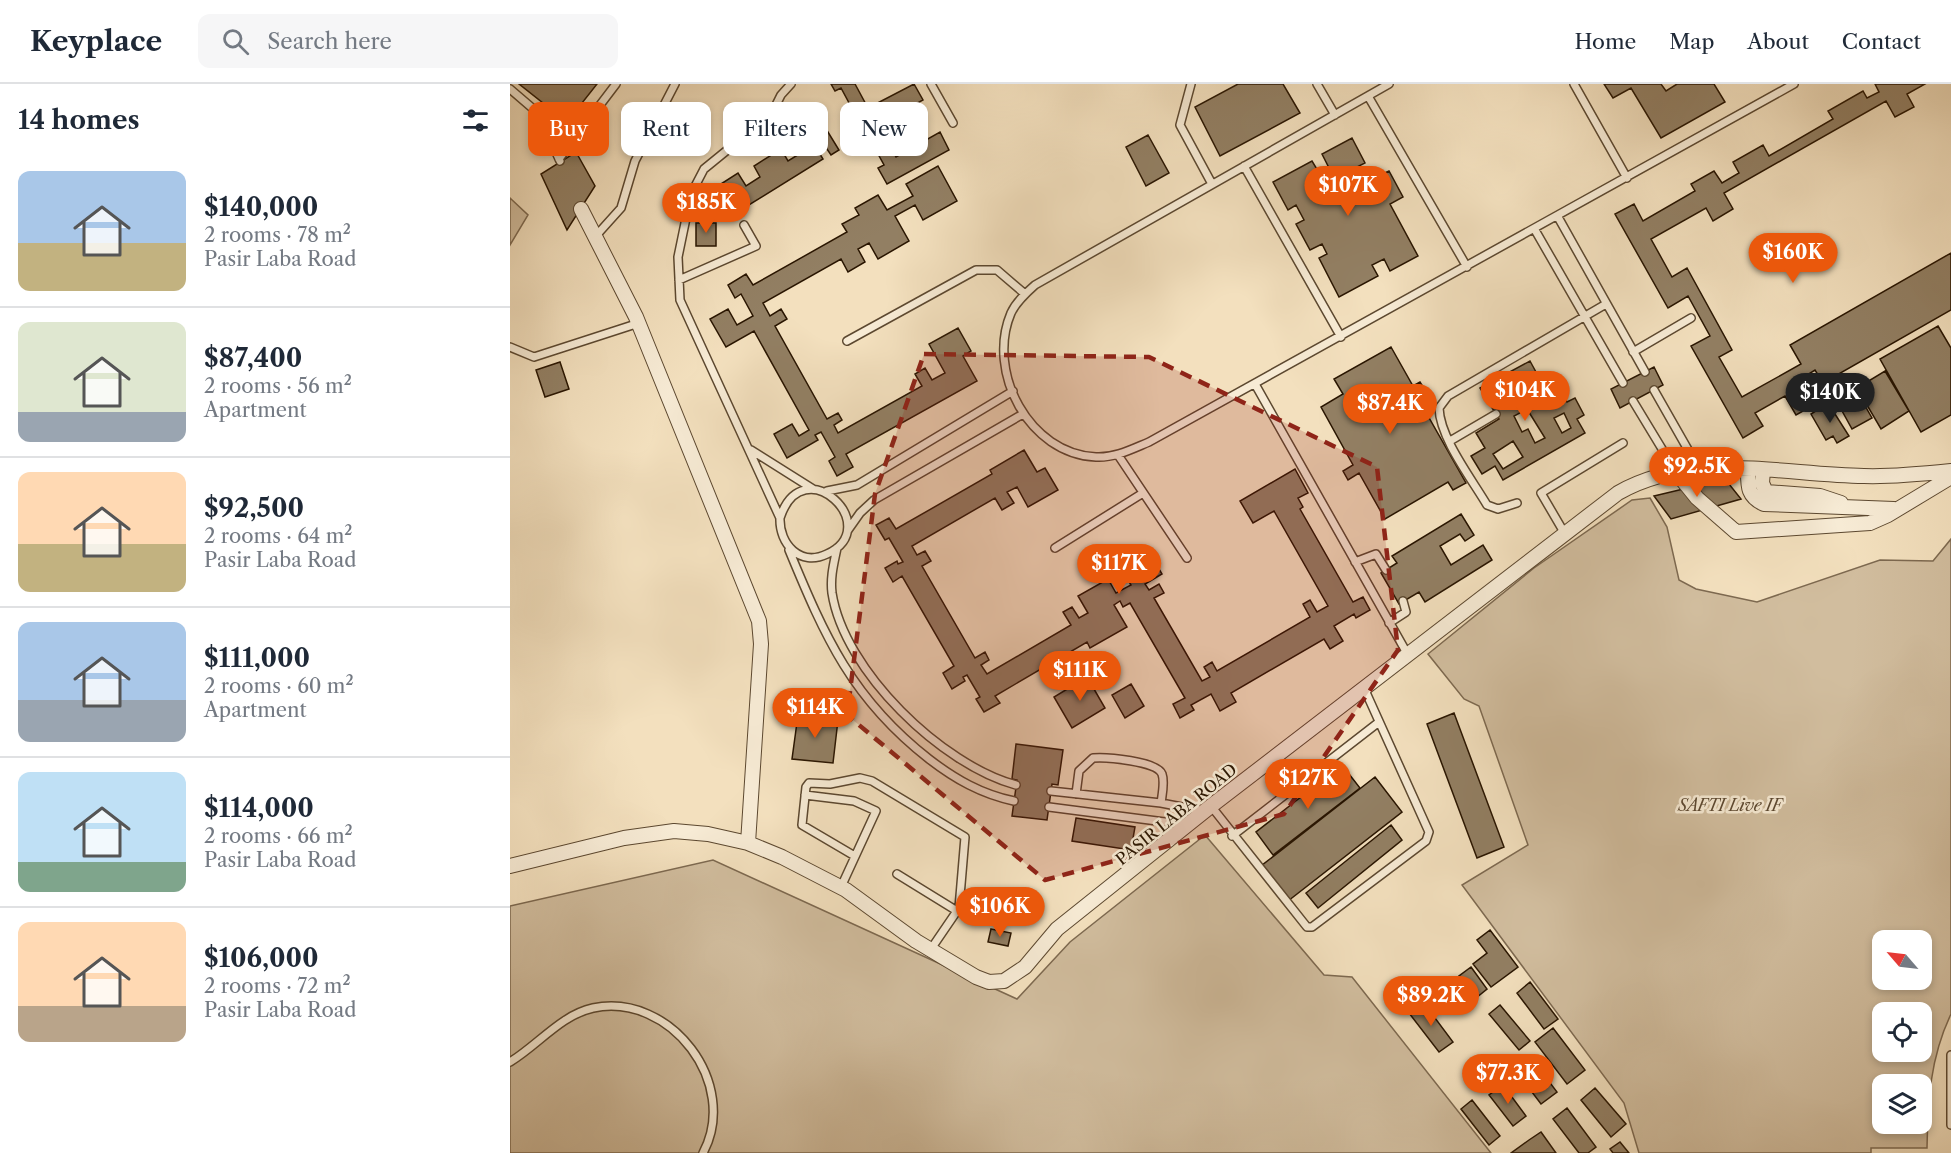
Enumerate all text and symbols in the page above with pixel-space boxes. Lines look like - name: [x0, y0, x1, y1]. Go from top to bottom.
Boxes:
- search box: [198, 14, 618, 68]
- text: Keyplace: [30, 24, 162, 58]
- icon: search: [219, 25, 252, 58]
- text: Search here: [267, 28, 392, 55]
- text: Home: [1575, 29, 1636, 54]
- text: Map: [1669, 29, 1714, 54]
- text: About: [1747, 29, 1809, 54]
- text: Contact: [1842, 29, 1921, 54]
- chip: Buy: [528, 102, 609, 156]
- chip: Rent: [621, 102, 711, 156]
- chip: Filters: [723, 102, 828, 156]
- chip: New: [840, 102, 928, 156]
- text: 14 homes: [18, 104, 140, 136]
- icon: filters: [459, 104, 492, 137]
- pin: $107K: [1306, 166, 1390, 217]
- text: $107K: [1318, 173, 1378, 197]
- pin: $185K: [664, 183, 748, 234]
- text: $185K: [676, 190, 736, 214]
- text: $140,000: [204, 191, 318, 223]
- icon: home: [66, 195, 138, 267]
- text: 2 rooms · 78 m²: [204, 223, 351, 247]
- pin: $160K: [1751, 233, 1835, 284]
- text: $160K: [1763, 240, 1823, 264]
- text: Pasir Laba Road: [204, 247, 356, 271]
- text: $87,400: [204, 342, 302, 374]
- icon: home: [66, 346, 138, 418]
- pin: $104K: [1483, 371, 1567, 422]
- pin: $140K: [1788, 373, 1872, 424]
- text: 2 rooms · 56 m²: [204, 374, 352, 398]
- text: $104K: [1495, 378, 1555, 402]
- text: $140K: [1800, 380, 1860, 404]
- pin: $87.4K: [1341, 384, 1439, 435]
- text: $87.4K: [1357, 391, 1423, 415]
- text: Apartment: [204, 398, 307, 422]
- pin: $92.5K: [1648, 447, 1746, 498]
- text: $92.5K: [1663, 454, 1731, 478]
- text: $92,500: [204, 492, 304, 524]
- icon: home: [66, 496, 138, 568]
- text: 2 rooms · 64 m²: [204, 524, 353, 548]
- pin: $117K: [1077, 544, 1161, 595]
- text: Pasir Laba Road: [204, 548, 356, 572]
- text: $117K: [1091, 551, 1147, 575]
- text: $111,000: [204, 642, 310, 674]
- icon: home: [66, 646, 138, 718]
- pin: $111K: [1038, 651, 1122, 702]
- text: $111K: [1053, 658, 1107, 682]
- text: 2 rooms · 60 m²: [204, 674, 354, 698]
- pin: $114K: [773, 688, 857, 739]
- text: $114K: [787, 695, 844, 719]
- text: Apartment: [204, 698, 307, 722]
- street label: PASIR LABA ROAD: [1111, 759, 1241, 869]
- pin: $127K: [1266, 759, 1350, 810]
- text: $127K: [1279, 766, 1337, 790]
- text: $114,000: [204, 792, 314, 824]
- park label: SAFTI Live IF: [1677, 795, 1784, 815]
- icon: home: [66, 796, 138, 868]
- text: 2 rooms · 66 m²: [204, 824, 353, 848]
- text: Pasir Laba Road: [204, 848, 356, 872]
- pin: $106K: [958, 887, 1042, 938]
- text: $106K: [970, 894, 1030, 918]
- north arrow: [1872, 930, 1932, 990]
- map controls: [1872, 930, 1932, 1134]
- text: $106,000: [204, 942, 319, 974]
- icon: home: [66, 946, 138, 1018]
- text: 2 rooms · 72 m²: [204, 974, 351, 998]
- pin: $89.2K: [1382, 976, 1480, 1027]
- text: $89.2K: [1397, 983, 1465, 1007]
- text: Pasir Laba Road: [204, 998, 356, 1022]
- button: locate: [1872, 1002, 1932, 1062]
- pin: $77.3K: [1459, 1054, 1557, 1105]
- text: $77.3K: [1476, 1061, 1540, 1085]
- button: layers: [1872, 1074, 1932, 1134]

